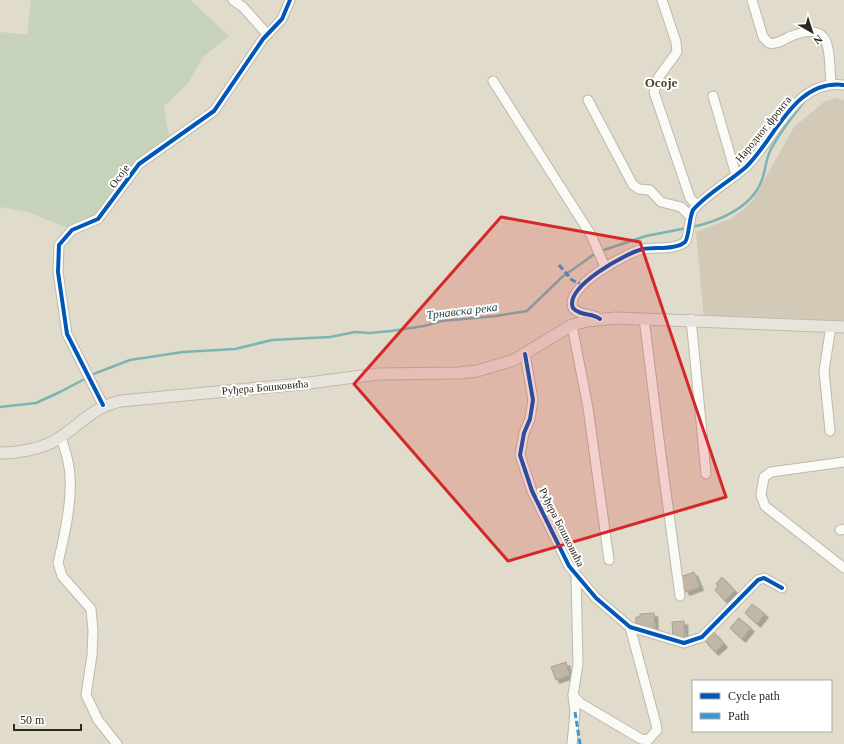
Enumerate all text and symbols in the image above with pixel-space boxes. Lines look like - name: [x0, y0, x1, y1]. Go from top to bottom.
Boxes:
- north arrow: [792, 12, 832, 52]
- text: N: [811, 33, 825, 47]
- district label: Осоје: [645, 75, 677, 90]
- street label: Народног фронта: [733, 93, 793, 164]
- street label: Осоје: [106, 162, 132, 190]
- water label: Трнавска река: [426, 300, 498, 322]
- street label: Руђера Бошковића: [221, 377, 309, 397]
- street label: Руђера Бошковића: [537, 486, 587, 569]
- legend: [692, 680, 832, 732]
- text: Cycle path: [728, 689, 780, 703]
- scale bar: [14, 706, 81, 732]
- text: Path: [728, 709, 749, 723]
- text: 50 m: [20, 713, 45, 727]

